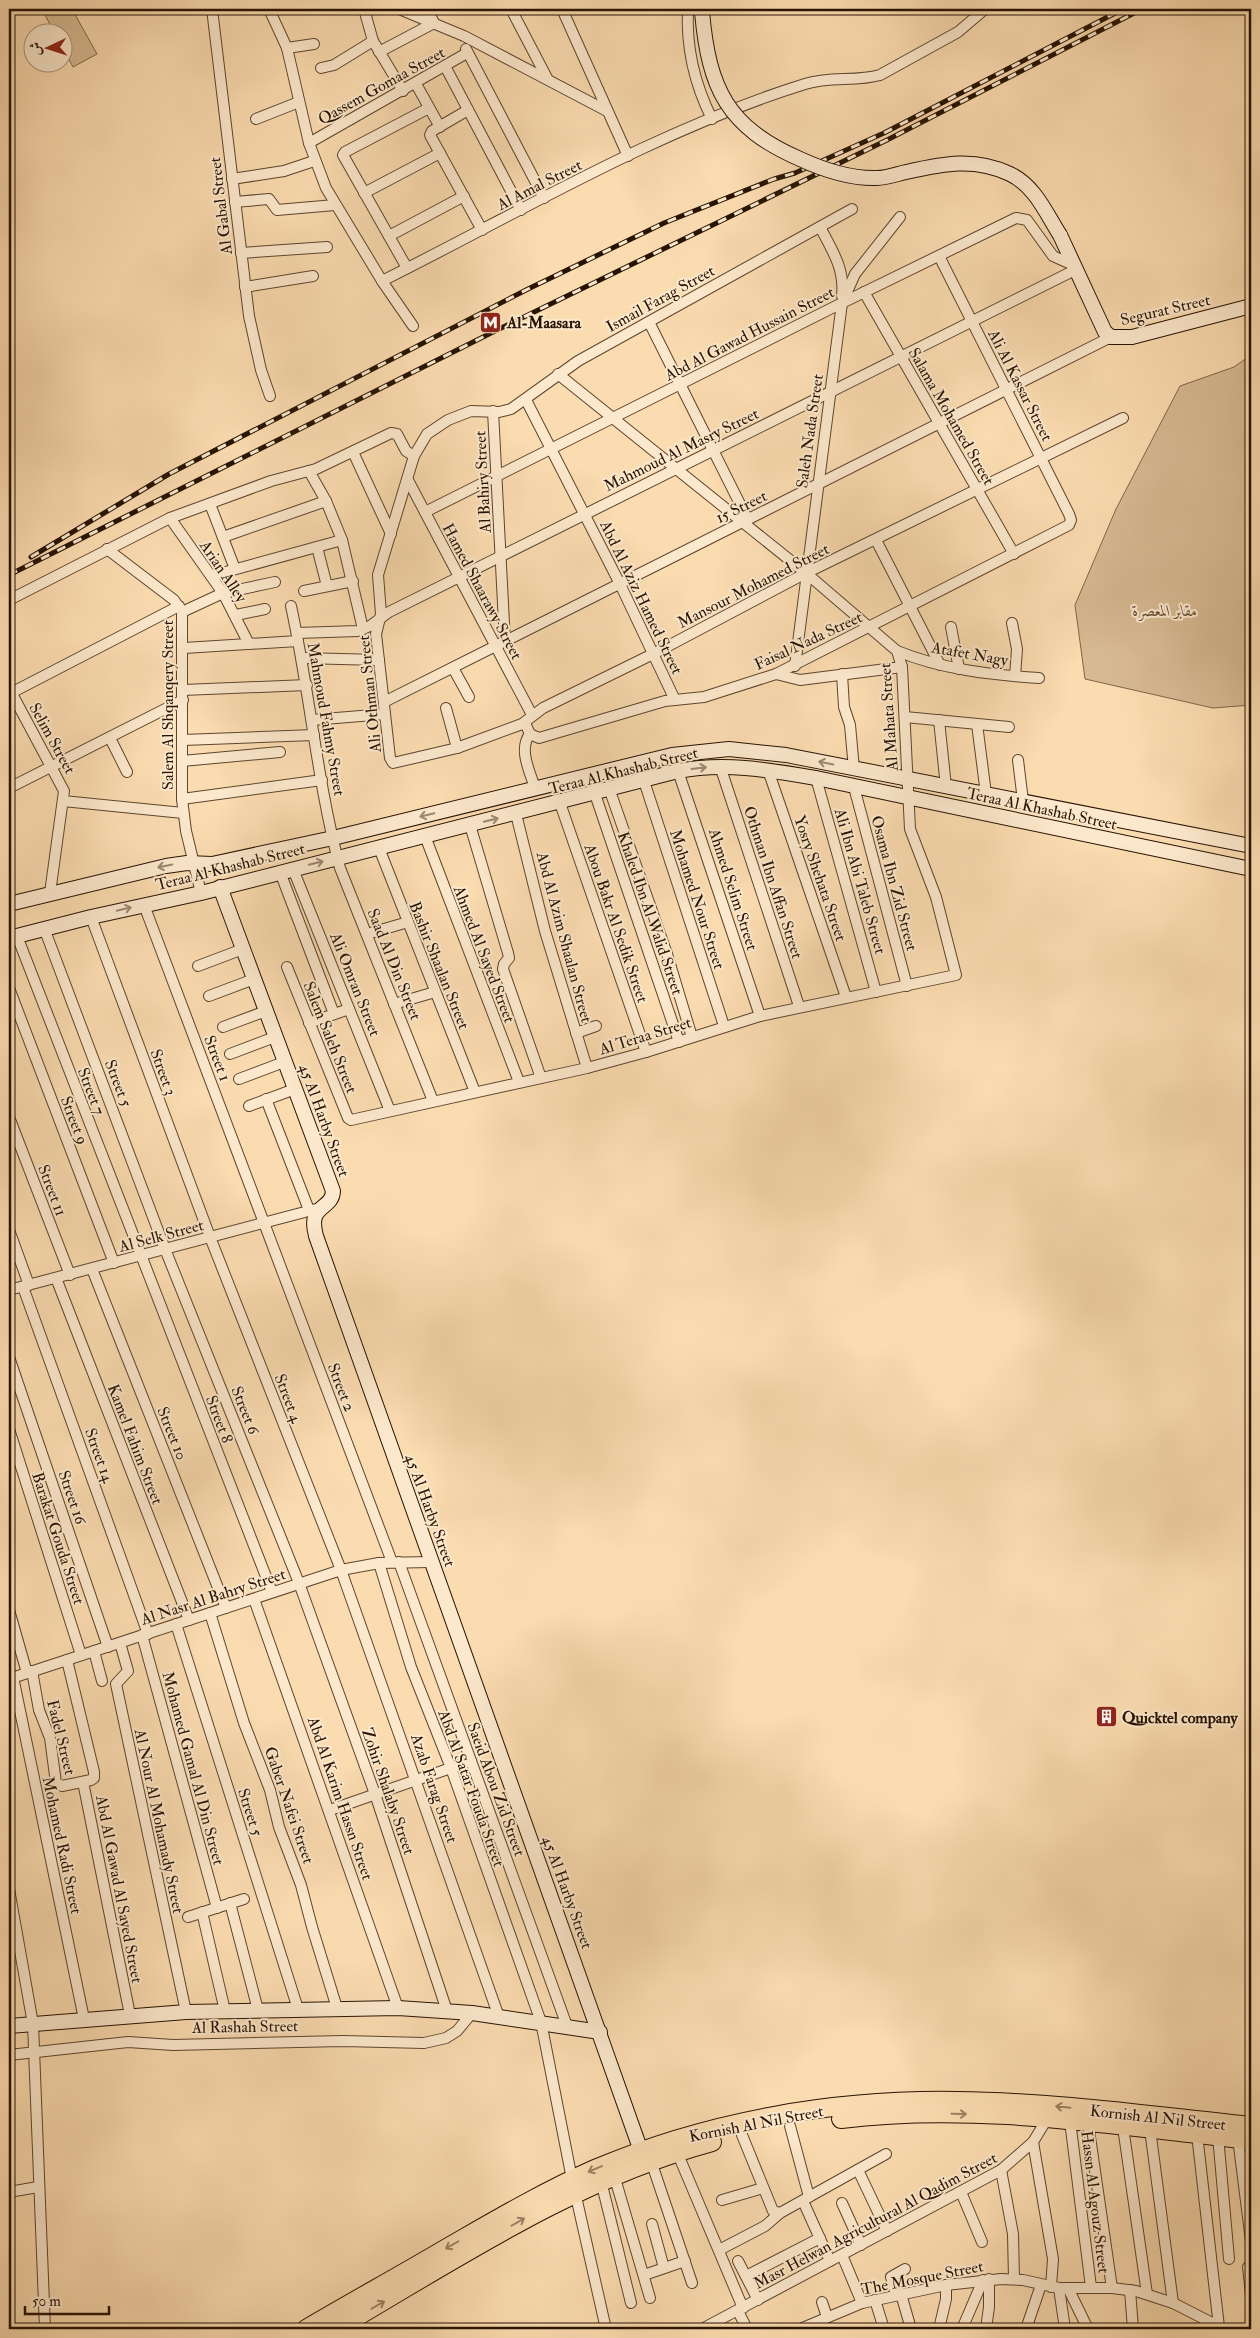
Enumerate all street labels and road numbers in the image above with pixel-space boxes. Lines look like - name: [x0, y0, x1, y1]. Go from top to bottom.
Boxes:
- street label: Qassem Gomaa Street: [314, 43, 448, 129]
- street label: Al Amal Street: [493, 155, 585, 215]
- street label: Al Gabal Street: [205, 156, 237, 257]
- street label: Ismail Farag Street: [603, 261, 718, 337]
- street label: Abd Al Gawad Hussain Street: [660, 282, 838, 386]
- street label: Segurat Street: [1118, 290, 1212, 330]
- street label: Ali Al Kassar Street: [983, 325, 1057, 445]
- street label: Salama Mohamed Street: [904, 344, 999, 489]
- street label: Saleh Nada Street: [792, 373, 828, 489]
- street label: Mahmoud Al Masry Street: [601, 404, 762, 496]
- street label: Al Bahiry Street: [470, 430, 496, 535]
- street label: 15 Street: [713, 486, 770, 528]
- street label: Abd Al Aziz Hamed Street: [595, 516, 687, 678]
- street label: Hamed Shaarawy Street: [438, 520, 527, 663]
- street label: Arian Alley: [195, 536, 252, 607]
- street label: Mansour Mohamed Street: [674, 539, 833, 633]
- street label: Faisal Nada Street: [751, 607, 866, 675]
- street label: Salem Al Shqanqery Street: [158, 620, 178, 790]
- street label: Ali Othman Street: [354, 634, 386, 754]
- street label: Atafet Nagy: [929, 637, 1011, 671]
- street label: Mahmoud Fahmy Street: [303, 641, 349, 798]
- street label: Al Mahata Street: [875, 662, 903, 773]
- street label: Selim Street: [24, 699, 80, 778]
- street label: Teraa Al Khashab Street: [547, 743, 700, 799]
- street label: Teraa Al Khashab Street: [965, 783, 1119, 835]
- street label: Othman Ibn Affan Street: [739, 804, 807, 961]
- street label: Ali Ibn Abi Taleb Street: [829, 805, 890, 956]
- street label: Yosry Shehata Street: [789, 813, 851, 944]
- street label: Osama Ibn Zid Street: [866, 813, 922, 953]
- street label: Ahmed Selim Street: [704, 825, 762, 953]
- street label: Mohamed Nour Street: [665, 827, 729, 972]
- street label: Khaled Ibn Al Walid Street: [613, 829, 687, 998]
- street label: Teraa Al Khashab Street: [154, 839, 307, 895]
- street label: Abou Bakr Al Sedik Street: [579, 840, 653, 1005]
- street label: Abd Al Azim Shaalan Street: [531, 849, 596, 1025]
- street label: Ahmed Al Sayed Street: [448, 882, 519, 1026]
- street label: Bashir Shaalan Street: [404, 899, 474, 1032]
- street label: Saad Al Din Street: [363, 906, 426, 1023]
- street label: Ali Omran Street: [325, 929, 385, 1039]
- street label: Salem Saleh Street: [299, 979, 362, 1096]
- street label: Al Teraa Street: [596, 1012, 694, 1060]
- street label: Street 1: [199, 1033, 235, 1084]
- street label: Street 3: [145, 1046, 181, 1098]
- street label: Street 5: [100, 1057, 136, 1110]
- street label: 45 Al Harby Street: [294, 1061, 354, 1180]
- street label: Street 7: [73, 1065, 109, 1119]
- street label: Street 9: [56, 1093, 92, 1147]
- street label: Street 11: [33, 1162, 71, 1219]
- street label: Al Selk Street: [116, 1215, 206, 1257]
- street label: Street 2: [323, 1360, 359, 1414]
- street label: Street 4: [270, 1371, 307, 1427]
- street label: Kamel Fahim Street: [103, 1381, 167, 1507]
- street label: Street 6: [226, 1383, 264, 1438]
- street label: Street 8: [201, 1393, 237, 1446]
- street label: Street 10: [152, 1404, 192, 1463]
- street label: Street 14: [80, 1425, 119, 1486]
- street label: 45 Al Harby Street: [400, 1451, 460, 1570]
- street label: Street 16: [54, 1468, 91, 1528]
- street label: Barakat Gouda Street: [27, 1470, 89, 1607]
- street label: Al Nasr Al Bahry Street: [137, 1564, 288, 1630]
- street label: Mohamed Gamal Al Din Street: [158, 1669, 229, 1867]
- street label: Fadel Street: [42, 1698, 80, 1777]
- street label: Abd Al Satar Fouda Street: [433, 1706, 509, 1870]
- street label: Abd Al Karim Hassn Street: [302, 1713, 377, 1883]
- street label: Saeid Abou Zid Street: [463, 1720, 530, 1859]
- street label: Zohir Shalaby Street: [357, 1725, 419, 1857]
- street label: Al Nour Al Mohamady Street: [129, 1726, 188, 1915]
- street label: Azab Farag Street: [406, 1730, 462, 1846]
- street label: Gaber Nafei Street: [260, 1744, 318, 1866]
- street label: Mohamed Radi Street: [38, 1775, 86, 1916]
- street label: Street 5: [233, 1786, 267, 1839]
- street label: Abd Al Gawad Al Sayed Street: [91, 1793, 147, 1985]
- street label: 45 Al Harby Street: [537, 1833, 597, 1952]
- street label: Al Rashah Street: [191, 2016, 298, 2038]
- street label: Kornish Al Nil Street: [687, 2101, 825, 2147]
- street label: Kornish Al Nil Street: [1089, 2101, 1227, 2135]
- street label: Hassn Al Agouz Street: [1076, 2130, 1114, 2275]
- street label: Masr Helwan Agricultural Al Qadim Street: [750, 2148, 1001, 2294]
- street label: The Mosque Street: [859, 2256, 985, 2300]

